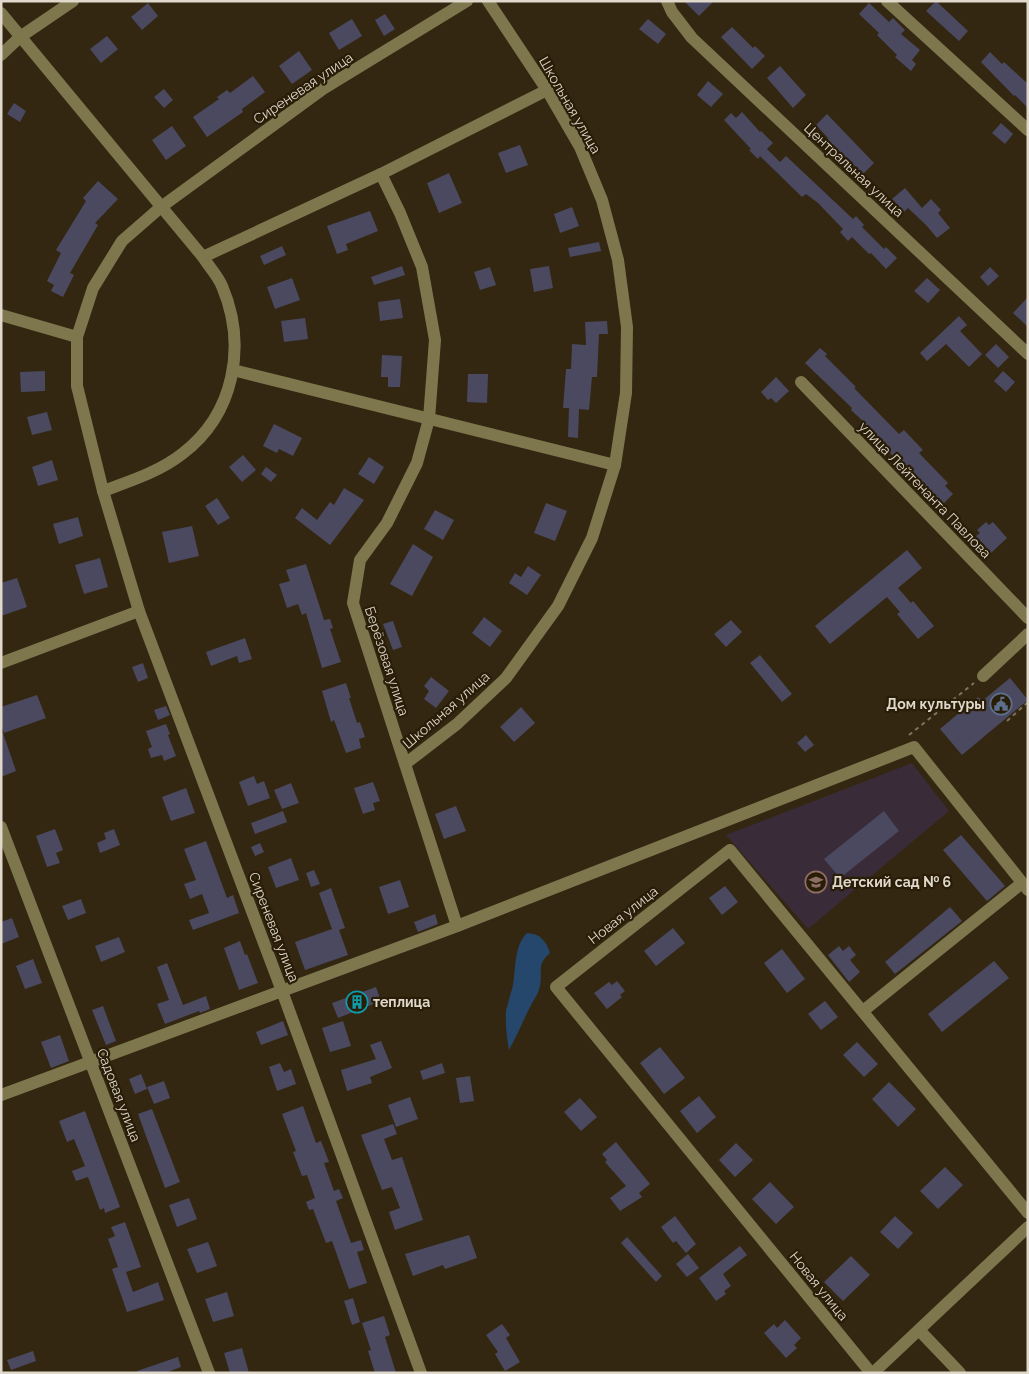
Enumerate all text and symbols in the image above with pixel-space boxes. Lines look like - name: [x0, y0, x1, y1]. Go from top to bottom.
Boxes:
- street label: Сиреневая улица: [250, 49, 356, 127]
- street label: Школьная улица: [536, 54, 604, 156]
- street label: Центральная улица: [801, 120, 907, 220]
- street label: улица Лейтенанта Павлова: [856, 419, 994, 561]
- street label: Берёзовая улица: [362, 604, 412, 718]
- street label: Школьная улица: [400, 668, 492, 752]
- public building icon: Дом культуры: [989, 692, 1013, 716]
- place label: Дом культуры: [886, 696, 985, 712]
- street label: Сиреневая улица: [246, 870, 302, 984]
- school or university icon: Детский сад № 6: [804, 870, 828, 894]
- place label: Детский сад № 6: [832, 874, 951, 890]
- street label: Новая улица: [585, 883, 661, 947]
- building icon: теплица: [345, 990, 369, 1014]
- place label: теплица: [373, 994, 430, 1010]
- street label: Садовая улица: [94, 1046, 144, 1144]
- street label: Новая улица: [786, 1248, 852, 1324]

